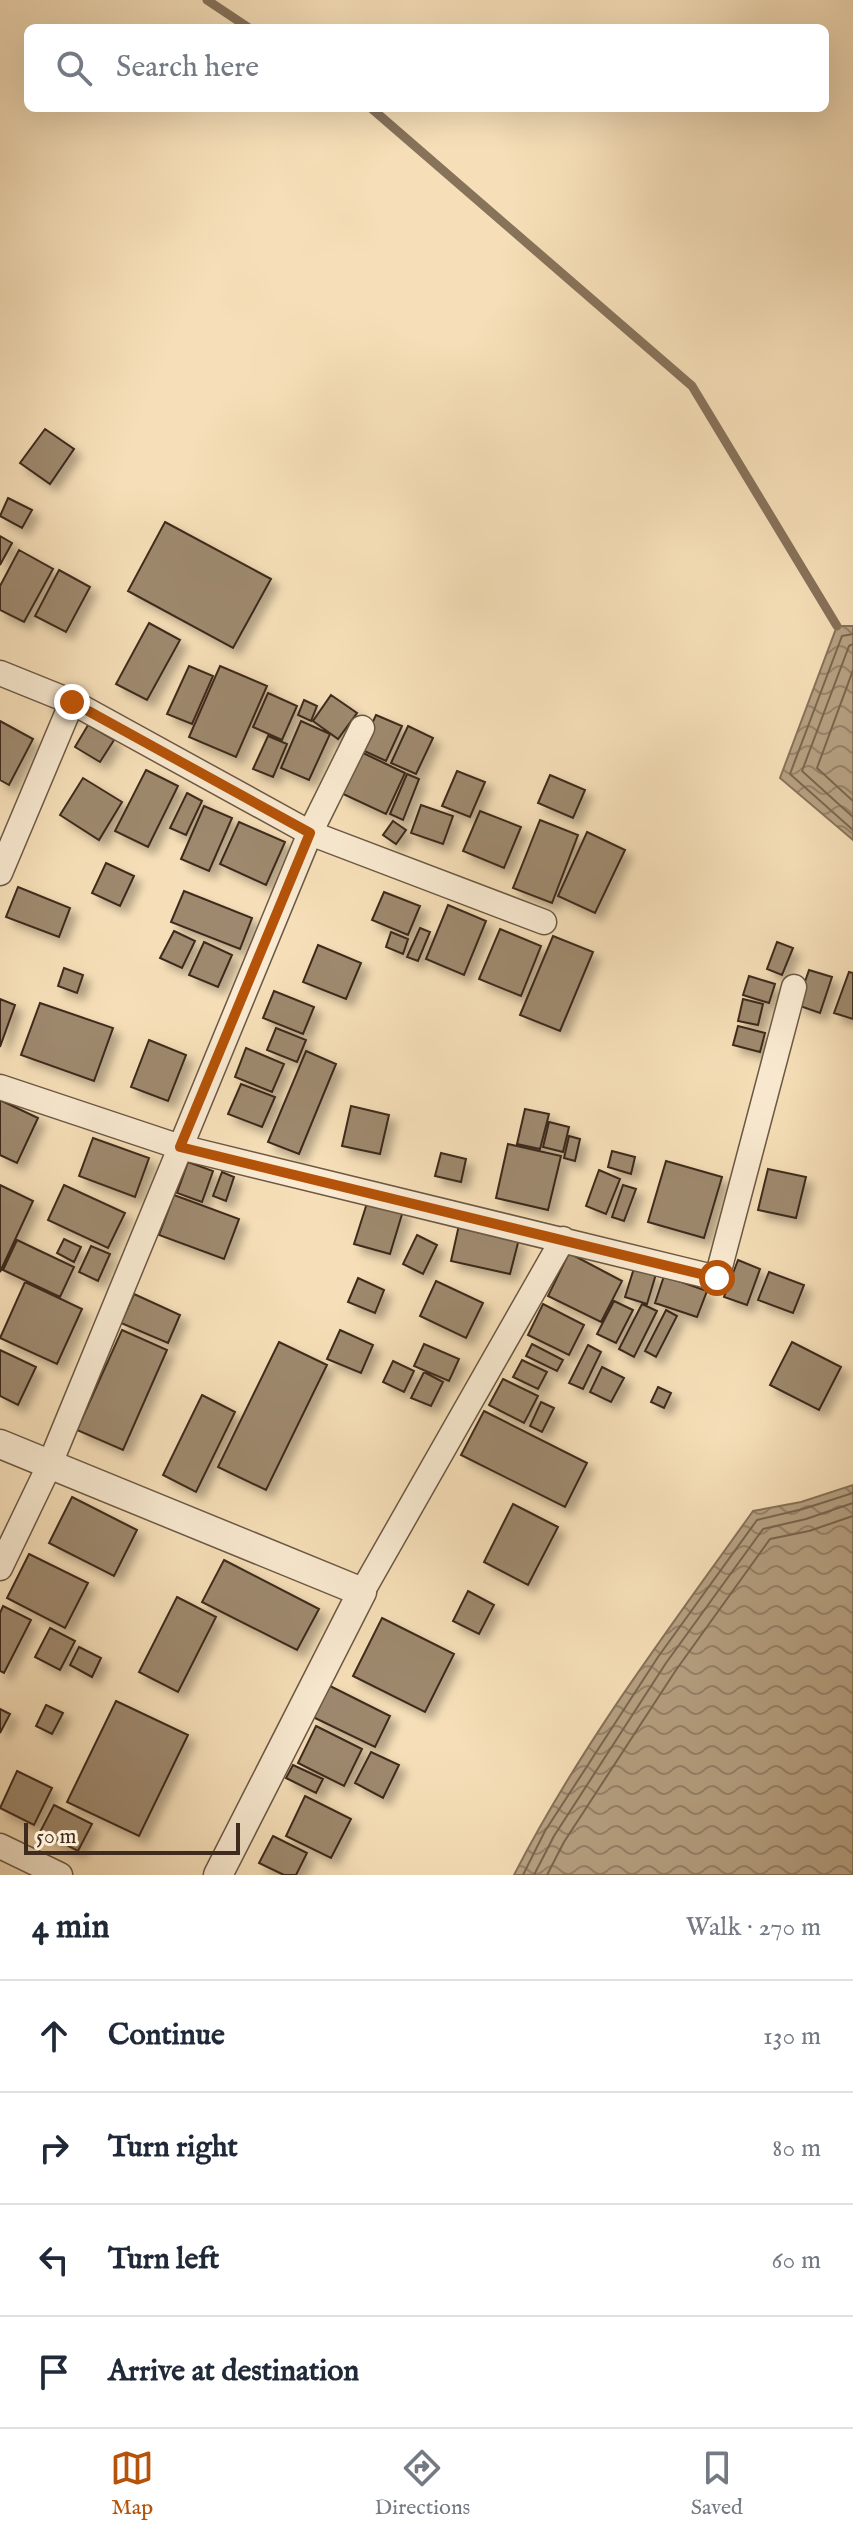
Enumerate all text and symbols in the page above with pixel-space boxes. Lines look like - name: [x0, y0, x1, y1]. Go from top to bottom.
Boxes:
- search box: [24, 24, 829, 112]
- icon: search: [52, 46, 96, 90]
- text: Search here: [116, 49, 259, 87]
- route end: [54, 684, 90, 720]
- route start: [699, 1260, 735, 1296]
- scale bar: [24, 1819, 240, 1855]
- text: 50 m: [36, 1823, 77, 1851]
- text: 4 min: [32, 1906, 110, 1949]
- text: Walk · 270 m: [686, 1911, 821, 1944]
- icon: ahead: [32, 2014, 76, 2058]
- text: Continue: [108, 2017, 225, 2055]
- text: 130 m: [763, 2020, 821, 2053]
- icon: right: [32, 2126, 76, 2170]
- text: Turn right: [108, 2129, 238, 2167]
- text: 80 m: [772, 2132, 821, 2165]
- icon: left: [32, 2238, 76, 2282]
- text: Turn left: [108, 2241, 219, 2279]
- text: 60 m: [772, 2244, 821, 2277]
- icon: arrive: [32, 2350, 76, 2394]
- text: Arrive at destination: [108, 2353, 359, 2391]
- tab: Map: [110, 2446, 154, 2522]
- tab: Directions: [375, 2446, 470, 2522]
- tab: Saved: [691, 2446, 743, 2522]

